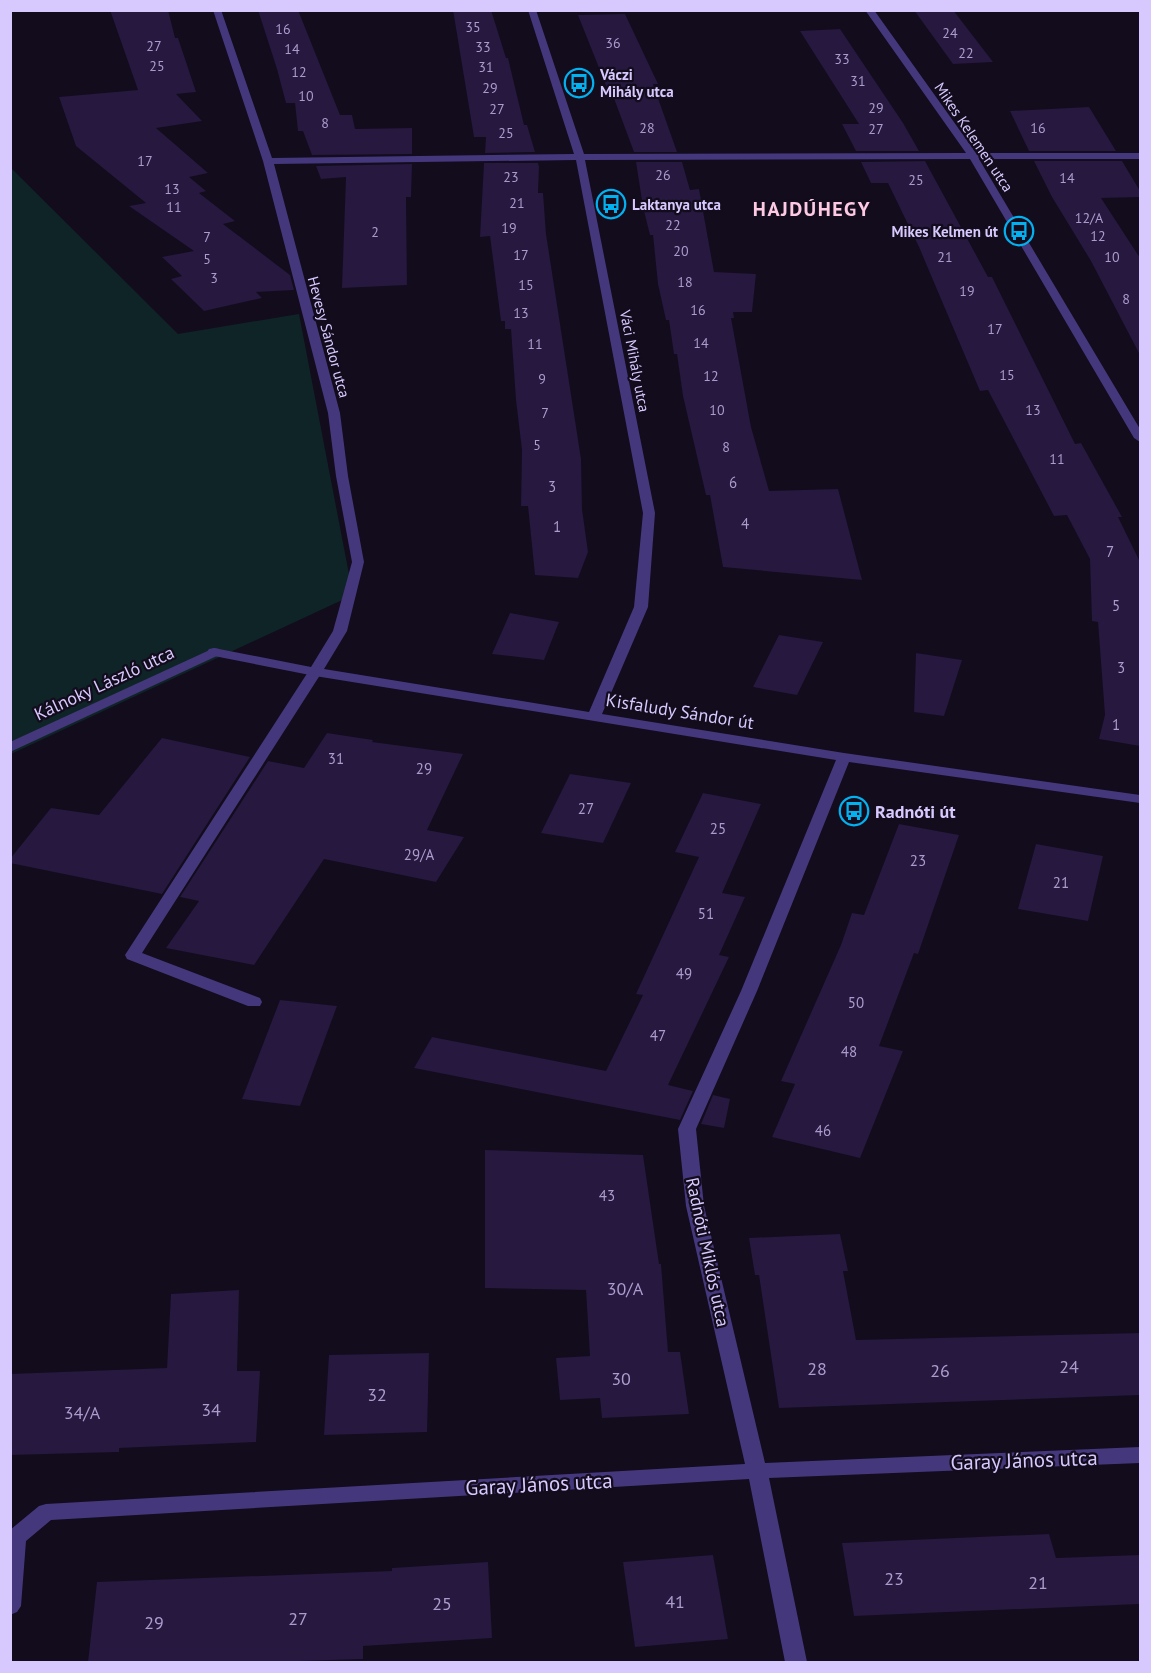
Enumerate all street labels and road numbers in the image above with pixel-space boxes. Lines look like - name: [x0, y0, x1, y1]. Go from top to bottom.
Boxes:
- street label: Mikes Kelemen utca: [930, 79, 1018, 195]
- street label: Hevesy Sándor utca: [304, 274, 354, 400]
- street label: Váci Mihály utca: [616, 307, 654, 414]
- street label: Kálnoky László utca: [30, 640, 178, 726]
- street label: Kisfaludy Sándor út: [604, 688, 756, 734]
- street label: Radnóti Miklós utca: [681, 1175, 735, 1329]
- street label: Garay János utca: [950, 1444, 1098, 1476]
- street label: Garay János utca: [465, 1467, 613, 1501]

